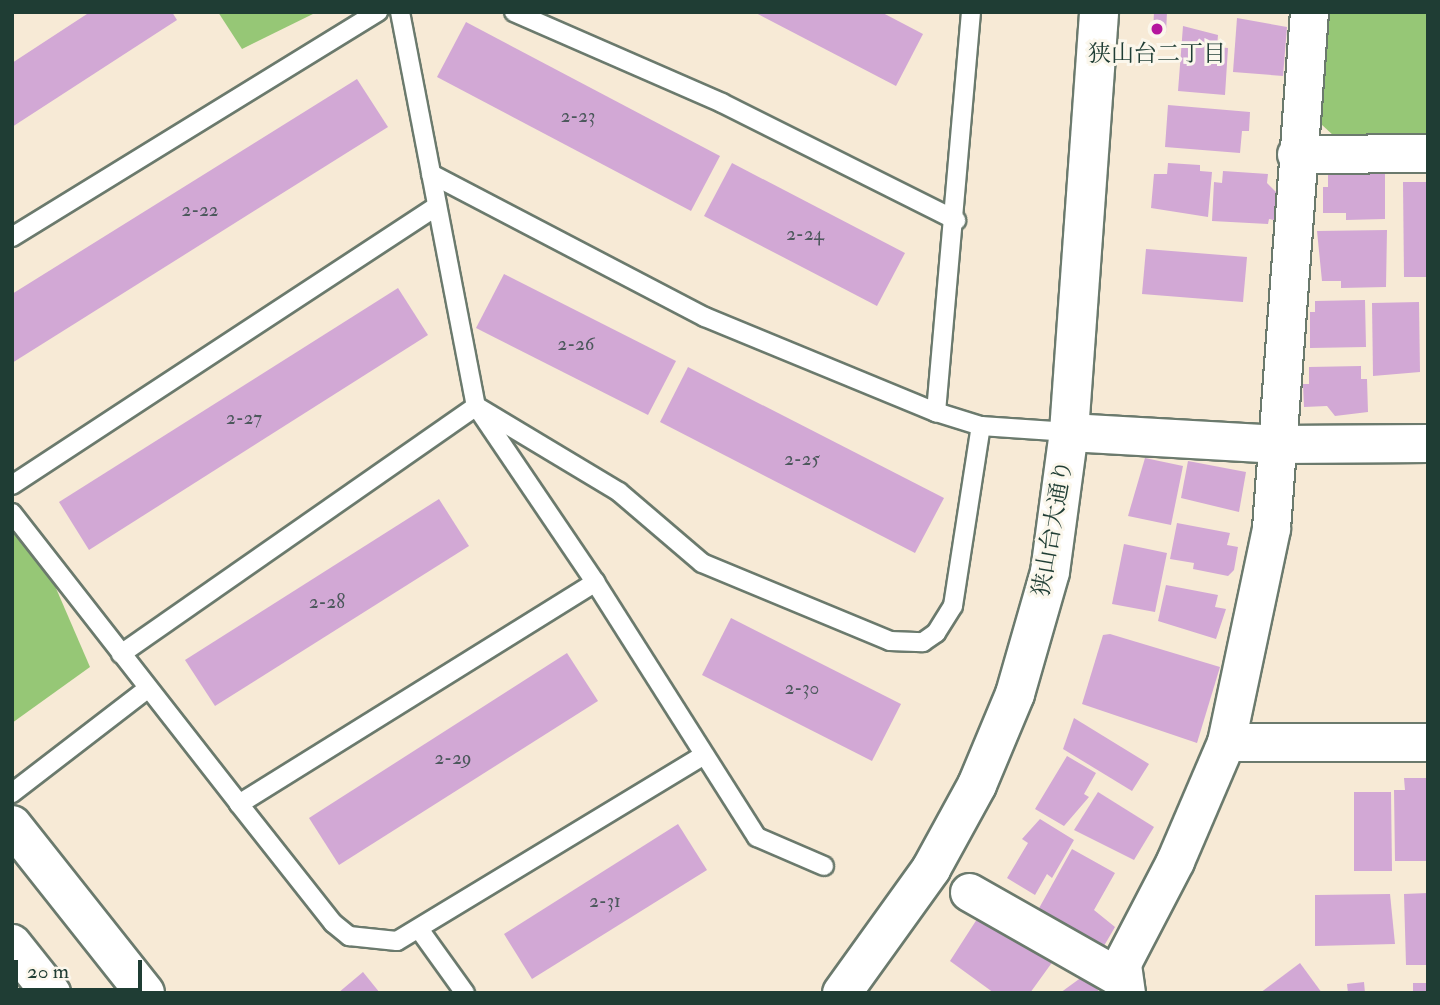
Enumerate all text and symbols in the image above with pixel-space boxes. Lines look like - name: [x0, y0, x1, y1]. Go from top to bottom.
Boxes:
- marker: 狭山台二丁目: [1149, 21, 1165, 37]
- place label: 狭山台二丁目: [1088, 40, 1226, 68]
- house number: 2-23: [561, 106, 595, 128]
- house number: 2-22: [182, 200, 218, 222]
- house number: 2-24: [786, 224, 824, 246]
- house number: 2-26: [558, 334, 594, 356]
- house number: 2-27: [226, 408, 262, 430]
- house number: 2-25: [784, 449, 820, 471]
- street label: 狭山台大通り: [1027, 458, 1079, 598]
- house number: 2-28: [309, 592, 345, 614]
- house number: 2-30: [785, 678, 819, 700]
- house number: 2-29: [434, 748, 472, 770]
- house number: 2-31: [589, 891, 621, 913]
- scale bar: [18, 946, 145, 990]
- text: 20 m: [27, 958, 69, 985]

